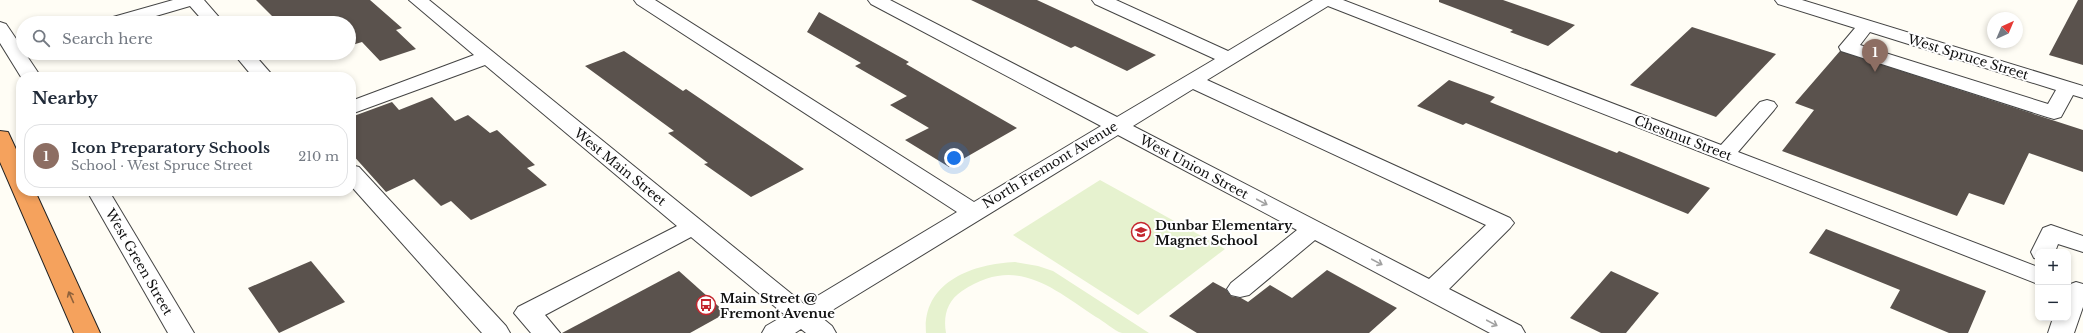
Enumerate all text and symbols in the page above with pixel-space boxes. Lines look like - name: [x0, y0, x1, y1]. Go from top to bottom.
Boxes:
- north arrow: [1987, 12, 2023, 48]
- search box: [16, 16, 356, 60]
- icon: search: [30, 27, 52, 49]
- text: Search here: [62, 29, 153, 48]
- street label: West Spruce Street: [1905, 30, 2031, 84]
- pin: 1: [1862, 39, 1888, 72]
- text: Nearby: [32, 88, 98, 109]
- street label: Chestnut Street: [1632, 112, 1734, 164]
- street label: North Fremont Avenue: [979, 118, 1121, 212]
- street label: West Main Street: [570, 124, 670, 209]
- street label: West Union Street: [1136, 131, 1251, 203]
- text: Icon Preparatory Schools: [71, 138, 270, 157]
- text: 1: [43, 148, 49, 165]
- text: 210 m: [298, 148, 339, 165]
- your location: [944, 148, 964, 168]
- text: School · West Spruce Street: [71, 157, 253, 174]
- one-way arrow: [1256, 199, 1268, 206]
- street label: West Green Street: [101, 205, 176, 318]
- place label: Dunbar Elementary Magnet School: [1155, 217, 1293, 249]
- school or university icon: Dunbar Elementary Magnet School: [1130, 221, 1152, 243]
- map controls: [2035, 249, 2071, 321]
- button: +: [2035, 249, 2071, 285]
- one-way arrow: [1371, 259, 1383, 267]
- button: −: [2035, 285, 2071, 321]
- place label: Main Street @ Fremont Avenue: [720, 290, 835, 322]
- one-way arrow: [67, 292, 74, 304]
- bus stop icon: Main Street @ Fremont Avenue: [695, 294, 717, 316]
- one-way arrow: [1486, 320, 1498, 327]

